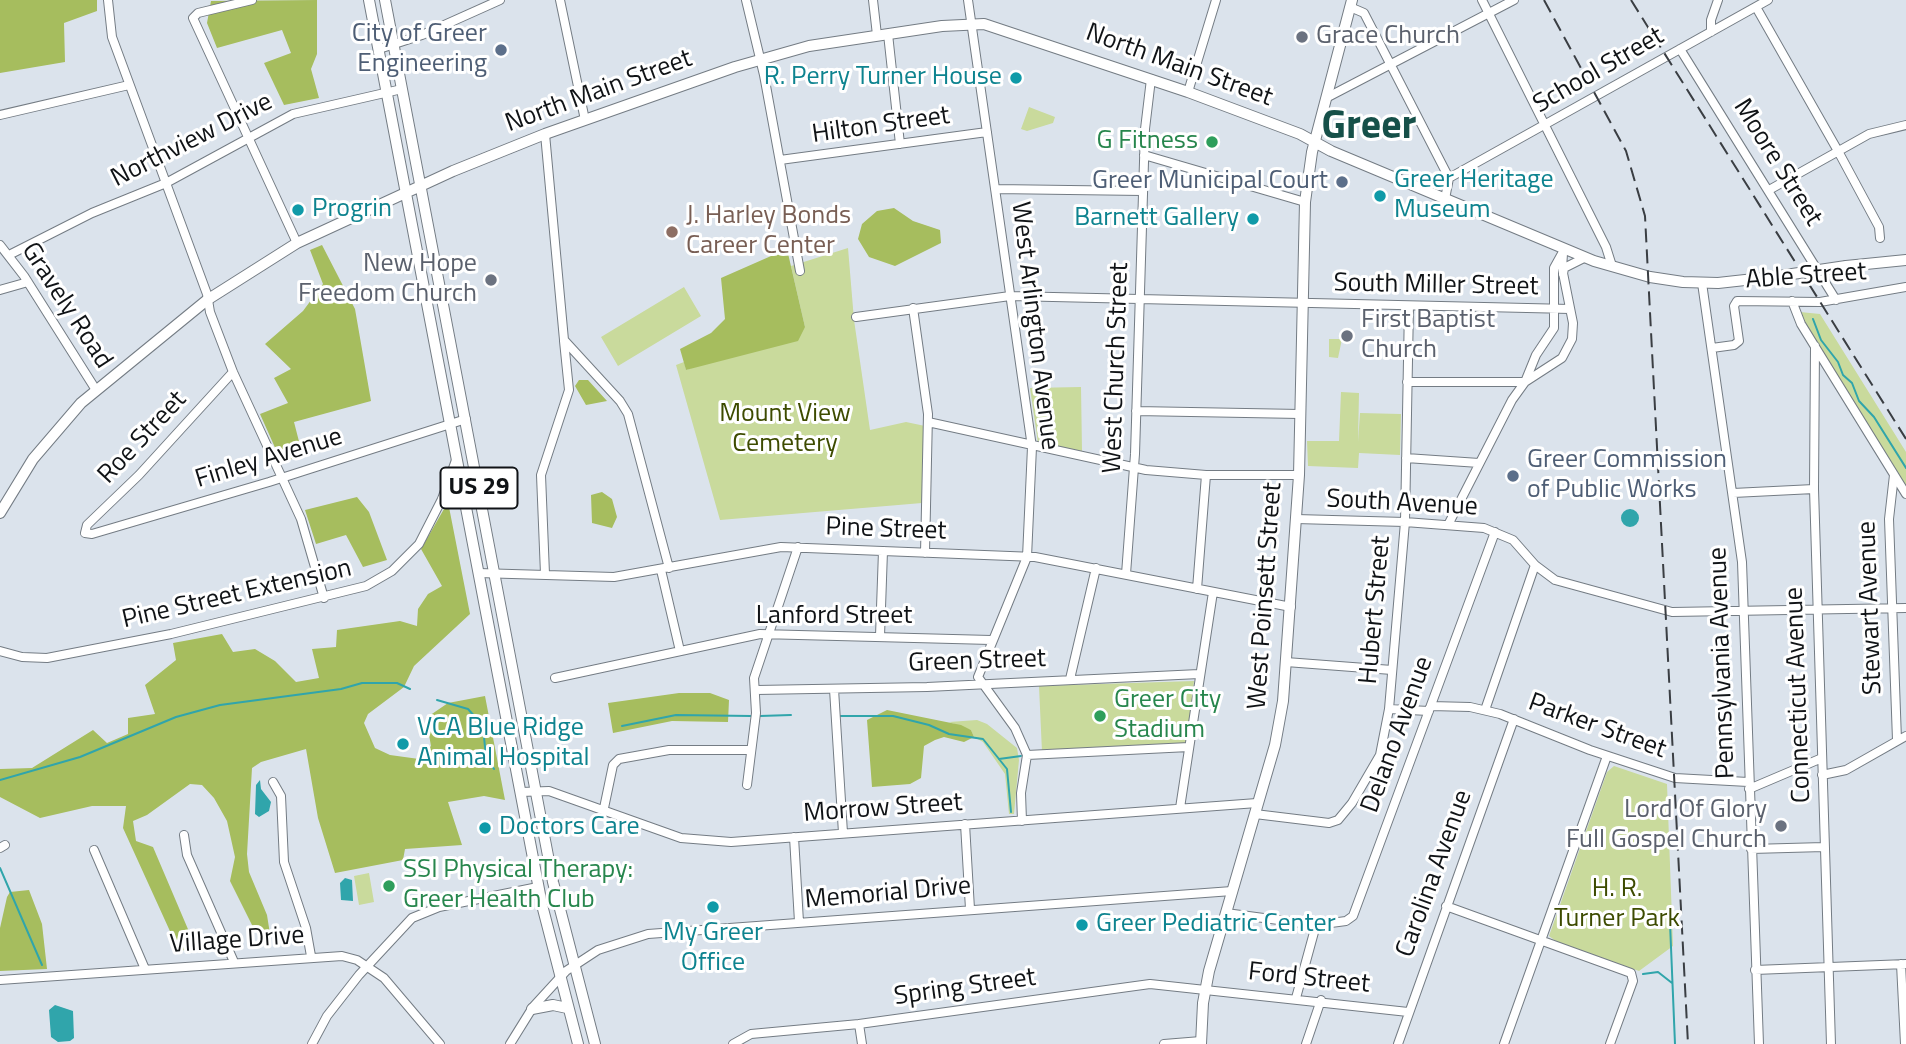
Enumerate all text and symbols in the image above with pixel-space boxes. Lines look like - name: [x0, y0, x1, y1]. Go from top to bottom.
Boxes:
- street label: North Main Street: [1081, 18, 1277, 114]
- place label: City of Greer Engineering: [352, 19, 487, 80]
- place label: Grace Church: [1316, 21, 1460, 53]
- street label: School Street: [1528, 21, 1670, 121]
- marker: Grace Church: [1294, 29, 1310, 45]
- marker: City of Greer Engineering: [493, 42, 509, 58]
- street label: North Main Street: [501, 44, 697, 140]
- place label: R. Perry Turner House: [764, 62, 1002, 94]
- marker: R. Perry Turner House: [1008, 70, 1024, 86]
- street label: Northview Drive: [106, 87, 278, 195]
- street label: Moore Street: [1726, 94, 1828, 232]
- street label: Hilton Street: [810, 101, 952, 151]
- district label: Greer: [1322, 104, 1416, 152]
- place label: G Fitness: [1096, 126, 1198, 158]
- marker: G Fitness: [1204, 134, 1220, 150]
- place label: Greer Heritage Museum: [1394, 165, 1554, 227]
- place label: Greer Municipal Court: [1092, 166, 1328, 198]
- marker: Greer Municipal Court: [1334, 174, 1350, 190]
- marker: Greer Heritage Museum: [1372, 188, 1388, 204]
- place label: Progrin: [312, 194, 392, 226]
- street label: West Arlington Avenue: [1003, 200, 1065, 452]
- place label: J. Harley Bonds Career Center: [686, 201, 851, 262]
- marker: Progrin: [290, 202, 306, 218]
- place label: Barnett Gallery: [1074, 203, 1239, 235]
- marker: Barnett Gallery: [1245, 211, 1261, 227]
- marker: J. Harley Bonds Career Center: [664, 224, 680, 240]
- street label: Gravely Road: [14, 237, 118, 375]
- place label: New Hope Freedom Church: [298, 249, 477, 310]
- street label: Able Street: [1745, 257, 1867, 297]
- street label: West Church Street: [1098, 262, 1136, 474]
- street label: South Miller Street: [1333, 269, 1539, 303]
- marker: New Hope Freedom Church: [483, 272, 499, 288]
- place label: First Baptist Church: [1361, 305, 1495, 366]
- marker: First Baptist Church: [1339, 328, 1355, 344]
- street label: Roe Street: [92, 385, 194, 491]
- park label: Mount View Cemetery: [719, 399, 851, 460]
- street label: Finley Avenue: [192, 422, 346, 496]
- place label: Greer Commission of Public Works: [1527, 445, 1727, 506]
- road number: US 29: [440, 467, 518, 508]
- marker: Greer Commission of Public Works: [1505, 468, 1521, 484]
- street label: West Poinsett Street: [1243, 481, 1289, 711]
- street label: South Avenue: [1325, 484, 1479, 524]
- street label: Pine Street: [825, 512, 947, 548]
- street label: Stewart Avenue: [1852, 521, 1890, 695]
- street label: Hubert Street: [1354, 534, 1398, 686]
- street label: Pennsylvania Avenue: [1703, 547, 1743, 779]
- street label: Pine Street Extension: [119, 553, 355, 637]
- street label: Connecticut Avenue: [1780, 586, 1818, 804]
- street label: Lanford Street: [756, 601, 912, 633]
- street label: Green Street: [908, 644, 1046, 680]
- street label: Delano Avenue: [1355, 653, 1441, 817]
- place label: Greer City Stadium: [1114, 685, 1221, 746]
- street label: Parker Street: [1524, 688, 1670, 766]
- marker: Greer City Stadium: [1092, 708, 1108, 724]
- place label: VCA Blue Ridge Animal Hospital: [417, 713, 589, 774]
- marker: VCA Blue Ridge Animal Hospital: [395, 736, 411, 752]
- street label: Carolina Avenue: [1390, 786, 1480, 962]
- street label: Morrow Street: [802, 788, 964, 830]
- place label: Lord Of Glory Full Gospel Church: [1566, 795, 1767, 856]
- place label: Doctors Care: [499, 812, 640, 844]
- marker: Lord Of Glory Full Gospel Church: [1773, 818, 1789, 834]
- marker: Doctors Care: [477, 820, 493, 836]
- place label: SSI Physical Therapy: Greer Health Club: [403, 855, 633, 917]
- street label: Memorial Drive: [804, 871, 972, 917]
- park label: H. R. Turner Park: [1554, 874, 1680, 936]
- marker: SSI Physical Therapy: Greer Health Club: [381, 878, 397, 894]
- marker: My Greer Office: [705, 899, 721, 915]
- place label: Greer Pediatric Center: [1096, 909, 1336, 941]
- marker: Greer Pediatric Center: [1074, 917, 1090, 933]
- place label: My Greer Office: [663, 918, 763, 979]
- street label: Village Drive: [169, 921, 305, 961]
- street label: Ford Street: [1247, 957, 1371, 1001]
- street label: Spring Street: [892, 963, 1038, 1013]

